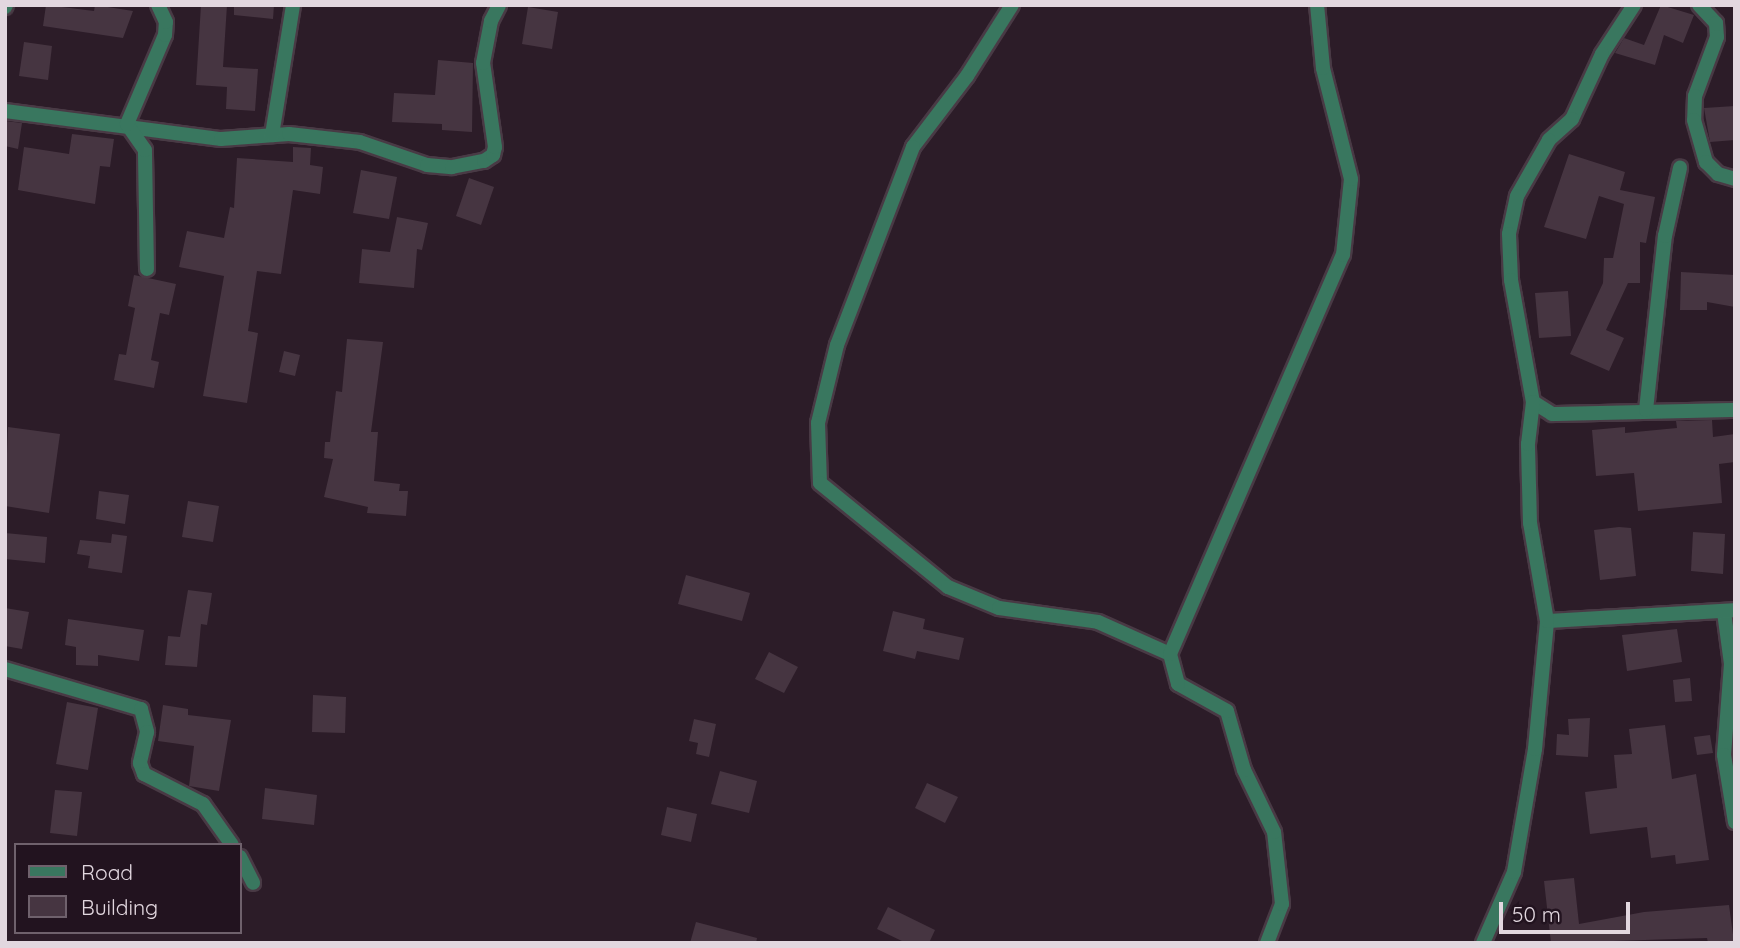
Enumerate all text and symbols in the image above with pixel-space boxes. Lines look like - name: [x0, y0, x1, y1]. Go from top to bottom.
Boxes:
- legend: [14, 843, 242, 934]
- text: Road: [81, 859, 133, 885]
- scale bar: [1502, 888, 1633, 932]
- text: Building: [81, 894, 158, 920]
- text: 50 m: [1512, 901, 1561, 927]

